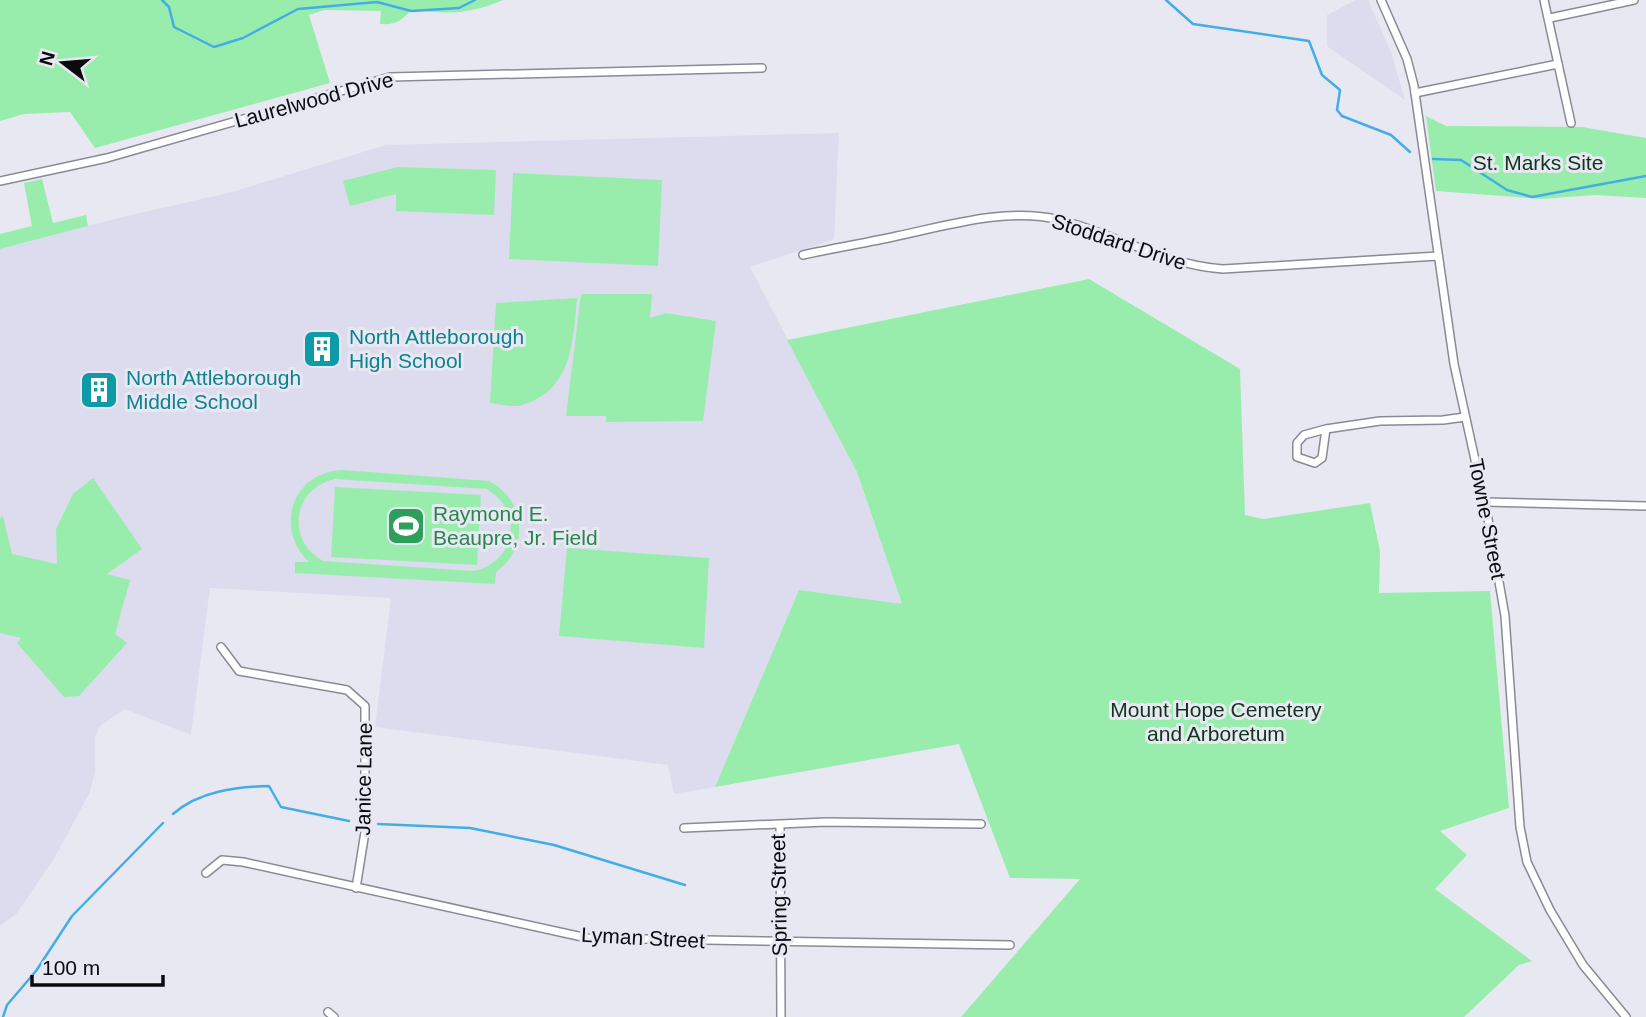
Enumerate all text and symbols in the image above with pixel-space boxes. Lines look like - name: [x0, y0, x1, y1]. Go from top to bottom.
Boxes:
- north arrow: [28, 28, 98, 98]
- text: N: [35, 49, 59, 68]
- street label: Laurelwood Drive: [232, 67, 396, 132]
- park label: St. Marks Site: [1473, 151, 1603, 174]
- street label: Stoddard Drive: [1049, 209, 1189, 274]
- place label: North Attleborough High School: [349, 325, 524, 372]
- building icon: North Attleborough High School: [301, 328, 343, 370]
- place label: North Attleborough Middle School: [126, 366, 301, 413]
- building icon: North Attleborough Middle School: [78, 369, 120, 411]
- street label: Towne Street: [1465, 457, 1511, 581]
- place label: Raymond E. Beaupre, Jr. Field: [433, 502, 598, 549]
- sports icon: Raymond E. Beaupre, Jr. Field: [385, 505, 427, 547]
- park label: Mount Hope Cemetery and Arboretum: [1110, 698, 1322, 745]
- street label: Janice Lane: [351, 722, 376, 836]
- street label: Spring Street: [766, 833, 791, 956]
- street label: Lyman Street: [580, 923, 706, 952]
- scale bar: [32, 944, 163, 988]
- text: 100 m: [42, 956, 100, 979]

